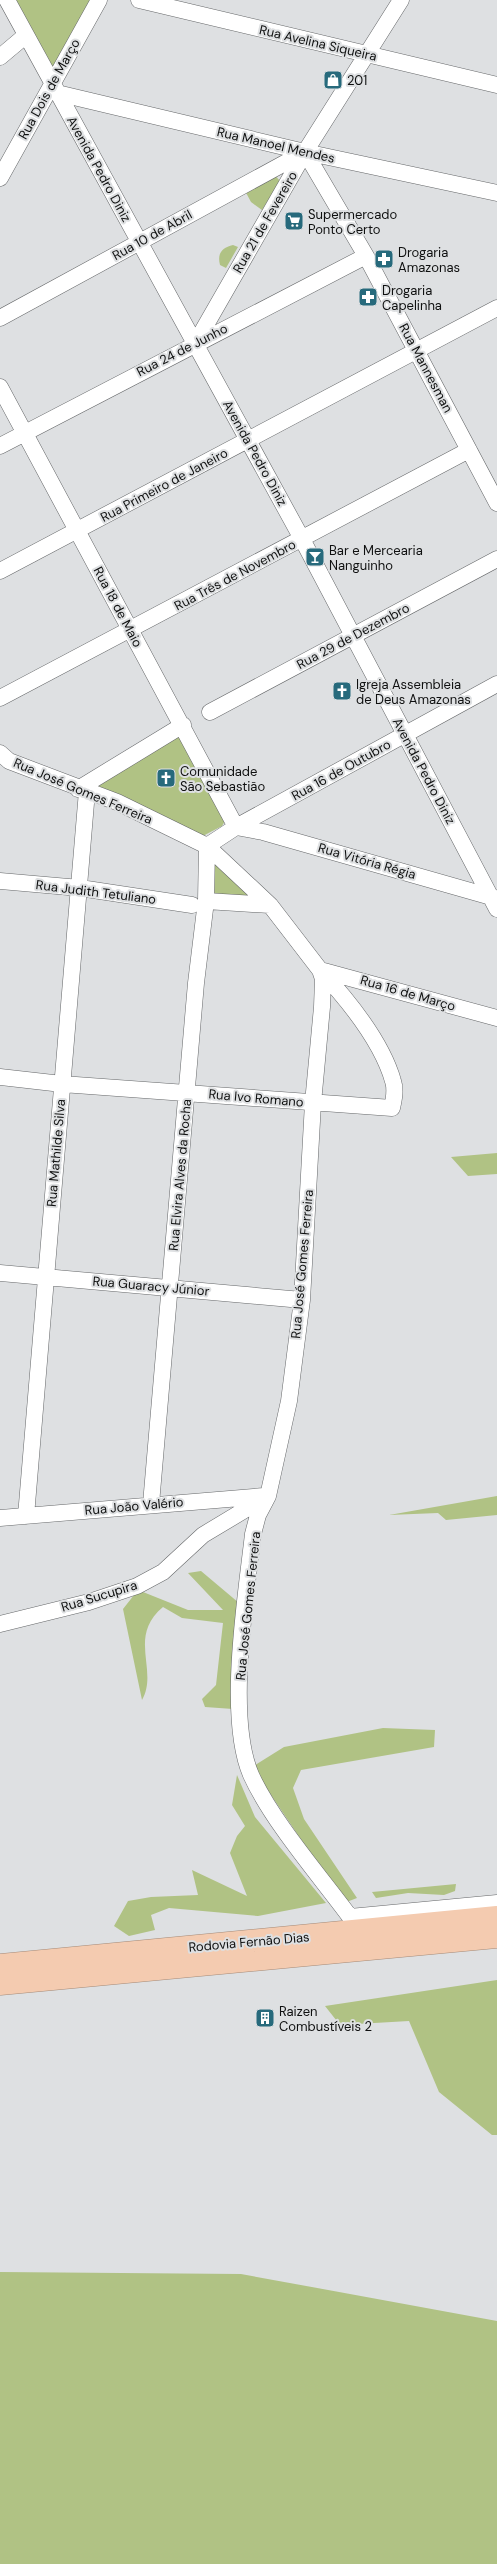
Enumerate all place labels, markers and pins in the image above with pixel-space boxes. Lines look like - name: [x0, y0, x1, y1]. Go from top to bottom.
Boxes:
- shop icon: 201: [322, 69, 344, 91]
- place label: 201: [347, 72, 367, 89]
- place label: Supermercado Ponto Certo: [308, 206, 398, 238]
- supermarket icon: Supermercado Ponto Certo: [283, 210, 305, 232]
- place label: Drogaria Amazonas: [398, 244, 460, 276]
- pharmacy icon: Drogaria Amazonas: [373, 248, 395, 270]
- place label: Drogaria Capelinha: [382, 282, 442, 314]
- pharmacy icon: Drogaria Capelinha: [357, 286, 379, 308]
- place label: Bar e Mercearia Nanguinho: [329, 542, 423, 574]
- bar icon: Bar e Mercearia Nanguinho: [304, 546, 326, 568]
- place label: Igreja Assembleia de Deus Amazonas: [356, 676, 471, 708]
- church icon: Igreja Assembleia de Deus Amazonas: [331, 680, 353, 702]
- place label: Comunidade São Sebastião: [180, 763, 265, 795]
- church icon: Comunidade São Sebastião: [155, 767, 177, 789]
- place label: Raizen Combustíveis 2: [279, 2003, 372, 2035]
- building icon: Raizen Combustíveis 2: [254, 2007, 276, 2029]

